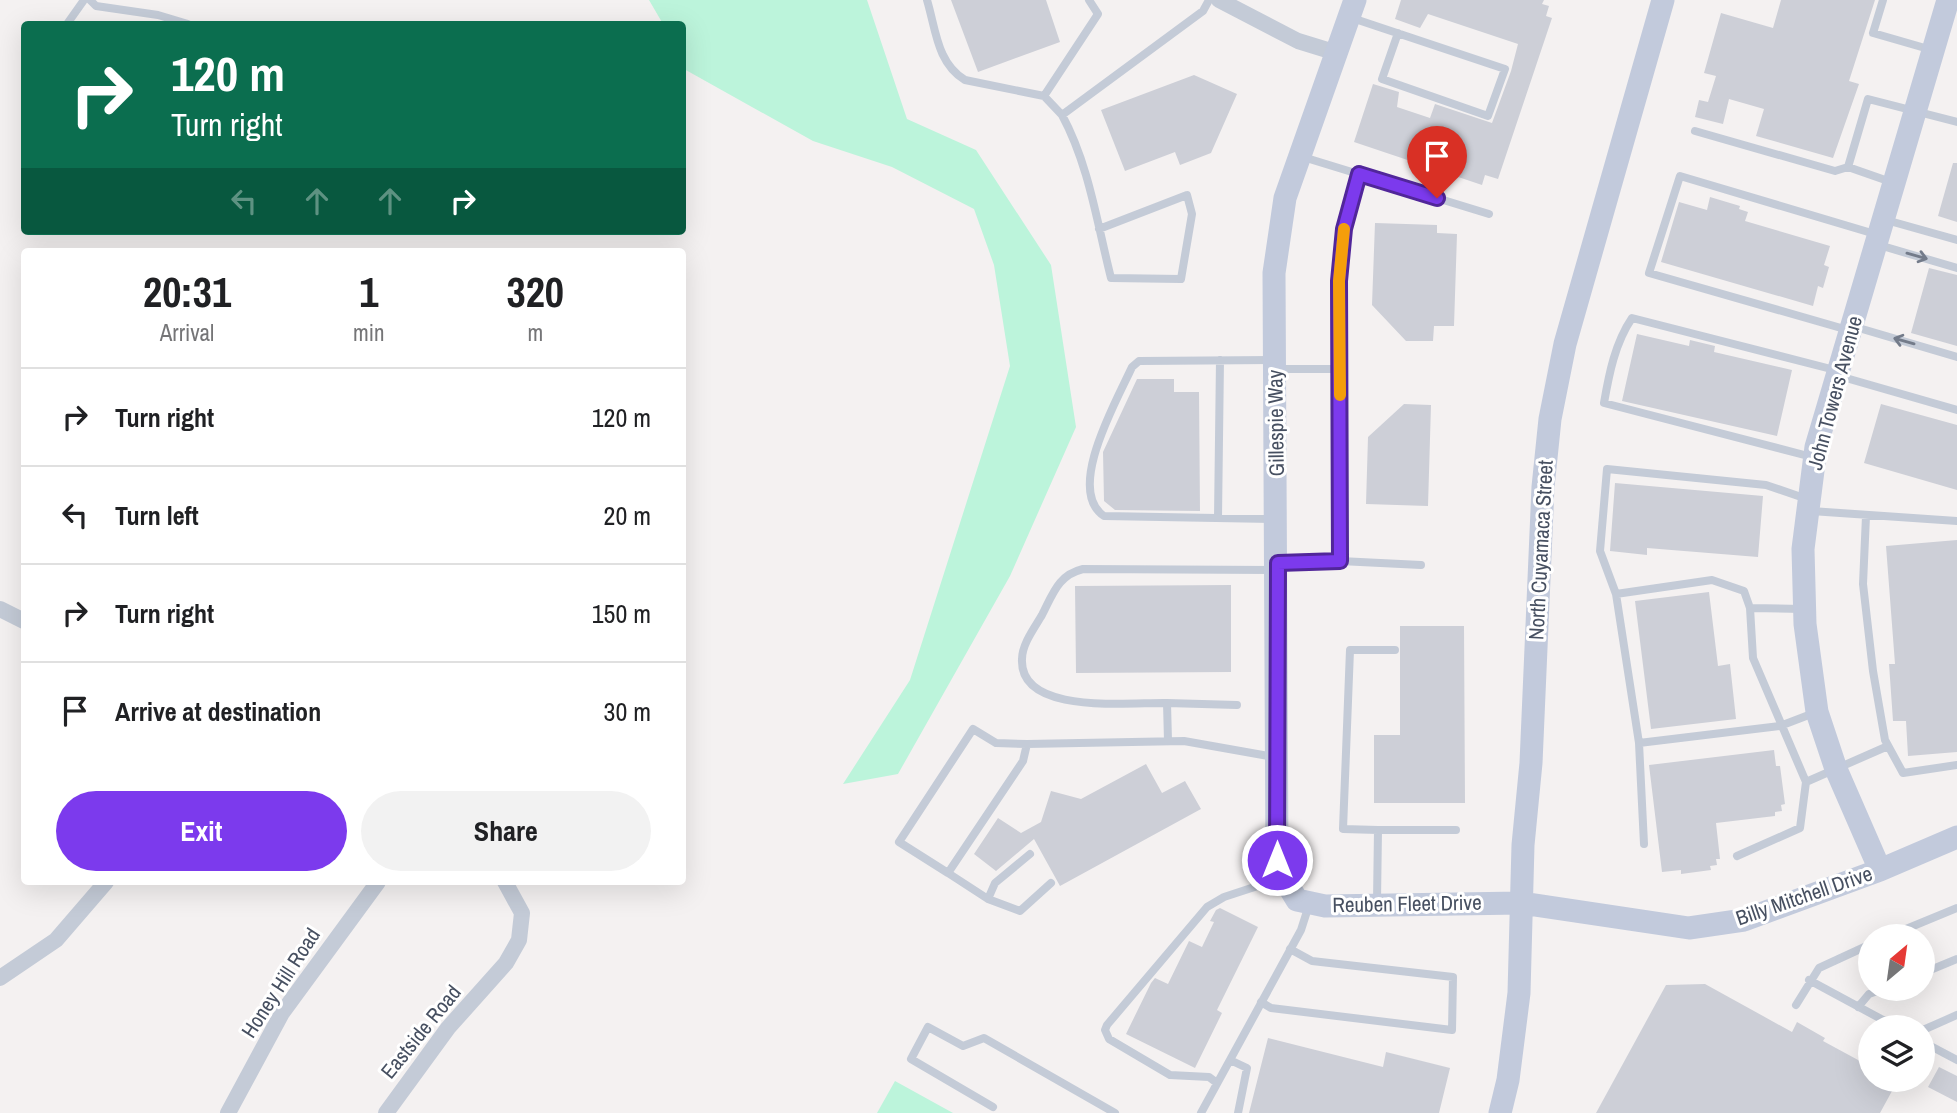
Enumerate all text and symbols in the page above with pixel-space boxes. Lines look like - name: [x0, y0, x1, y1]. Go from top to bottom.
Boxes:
- text: 120 m: [171, 40, 285, 106]
- icon: right: [56, 49, 147, 140]
- text: Turn right: [171, 103, 283, 146]
- pin: [1407, 126, 1467, 198]
- icon: arrive: [1418, 137, 1456, 175]
- icon: left: [225, 182, 263, 220]
- icon: ahead: [298, 182, 336, 220]
- icon: ahead: [371, 182, 409, 220]
- icon: right: [444, 182, 482, 220]
- one-way arrow: [1905, 251, 1927, 264]
- text: 20:31: [143, 264, 231, 320]
- text: 1: [359, 264, 378, 320]
- text: 320: [507, 264, 564, 320]
- street label: John Towers Avenue: [1800, 313, 1869, 473]
- text: Arrival: [160, 317, 214, 348]
- text: min: [353, 317, 385, 348]
- text: m: [527, 317, 543, 348]
- one-way arrow: [1894, 334, 1916, 347]
- street label: Gillespie Way: [1260, 369, 1291, 477]
- icon: right: [56, 398, 94, 436]
- text: Turn right: [115, 400, 214, 435]
- text: 120 m: [592, 400, 651, 435]
- street label: North Cuyamaca Street: [1521, 459, 1560, 641]
- icon: left: [56, 496, 94, 534]
- text: Turn left: [115, 498, 199, 533]
- text: 20 m: [604, 498, 651, 533]
- icon: right: [56, 594, 94, 632]
- text: Turn right: [115, 596, 214, 631]
- text: 150 m: [592, 596, 651, 631]
- icon: arrive: [56, 692, 94, 730]
- text: Arrive at destination: [115, 694, 321, 729]
- text: 30 m: [604, 694, 651, 729]
- button: Exit: [56, 791, 347, 871]
- button: Share: [361, 791, 651, 871]
- position arrow: [1240, 823, 1314, 897]
- street label: Billy Mitchell Drive: [1732, 859, 1876, 932]
- street label: Reuben Fleet Drive: [1332, 888, 1482, 919]
- street label: Honey Hill Road: [234, 922, 327, 1043]
- north arrow: [1858, 924, 1936, 1001]
- map controls: [1858, 924, 1935, 1092]
- street label: Eastside Road: [374, 979, 467, 1085]
- button: layers: [1858, 1015, 1935, 1092]

